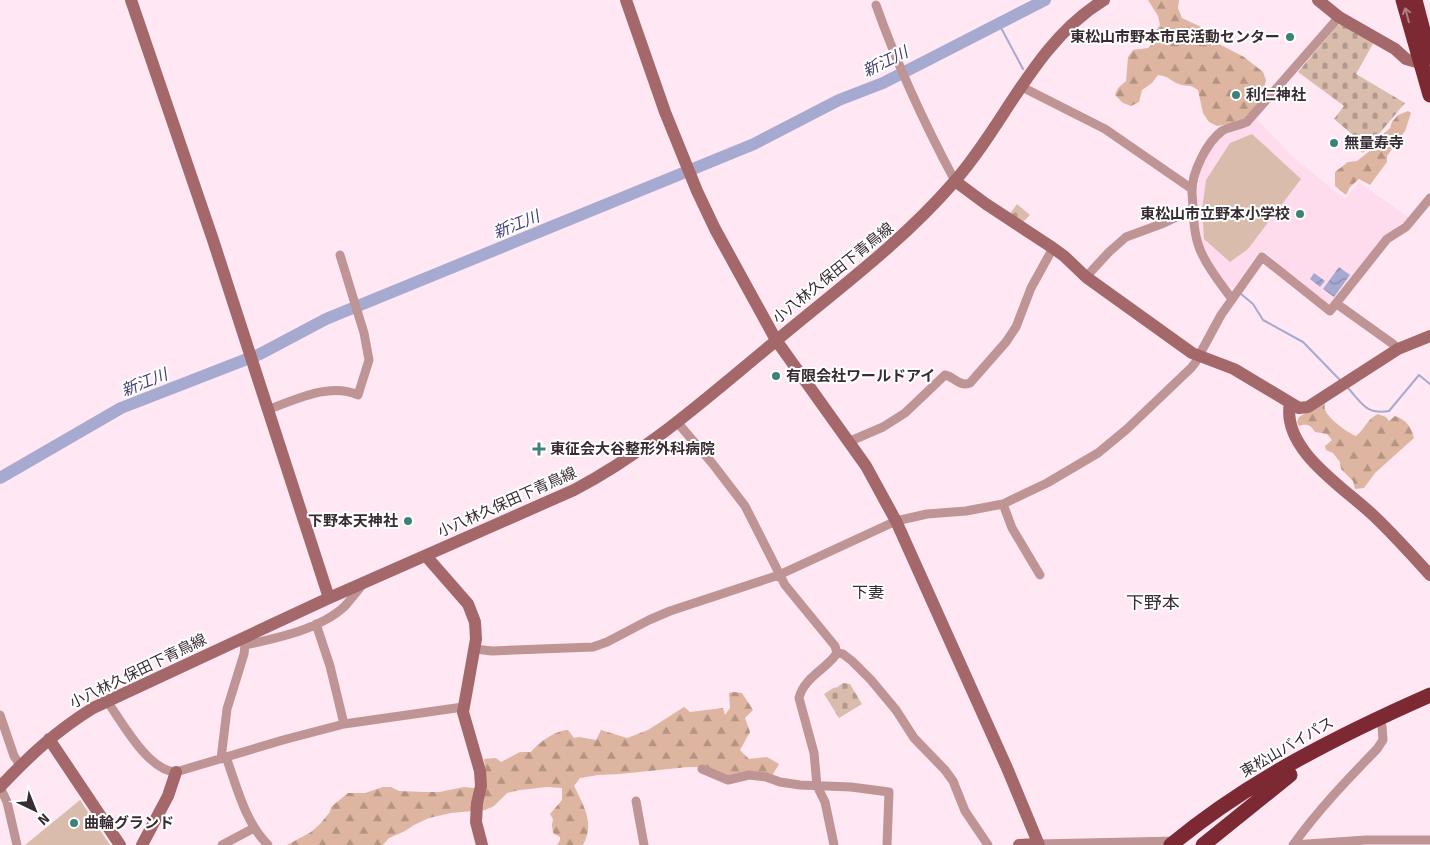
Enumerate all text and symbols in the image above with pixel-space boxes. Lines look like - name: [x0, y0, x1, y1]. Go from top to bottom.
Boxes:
- one-way arrow: [1401, 7, 1411, 23]
- place label: 東松山市野本市民活動センター: [1070, 28, 1280, 46]
- marker: 東松山市野本市民活動センター: [1284, 31, 1296, 43]
- water label: 新江川: [859, 42, 913, 81]
- place label: 利仁神社: [1246, 86, 1306, 104]
- marker: 利仁神社: [1230, 89, 1242, 101]
- place label: 無量寿寺: [1344, 134, 1404, 152]
- marker: 無量寿寺: [1328, 137, 1340, 149]
- place label: 東松山市立野本小学校: [1140, 205, 1290, 223]
- water label: 新江川: [490, 206, 544, 243]
- marker: 東松山市立野本小学校: [1294, 208, 1306, 220]
- street label: 小八林久保田下青鳥線: [769, 219, 897, 327]
- water label: 新江川: [118, 364, 172, 401]
- place label: 有限会社ワールドアイ: [786, 367, 935, 385]
- marker: 有限会社ワールドアイ: [770, 370, 782, 382]
- place label: 東征会大谷整形外科病院: [550, 440, 715, 458]
- marker: 東征会大谷整形外科病院: [532, 442, 546, 456]
- street label: 小八林久保田下青鳥線: [435, 463, 579, 541]
- place label: 下野本天神社: [308, 512, 398, 530]
- marker: 下野本天神社: [402, 515, 414, 527]
- district label: 下妻: [852, 583, 884, 603]
- district label: 下野本: [1126, 592, 1180, 614]
- street label: 小八林久保田下青鳥線: [67, 630, 209, 712]
- street label: 東松山バイパス: [1237, 713, 1337, 781]
- north arrow: [10, 785, 60, 835]
- text: N: [34, 810, 53, 829]
- place label: 曲輪グランド: [84, 814, 174, 832]
- marker: 曲輪グランド: [68, 817, 80, 829]

